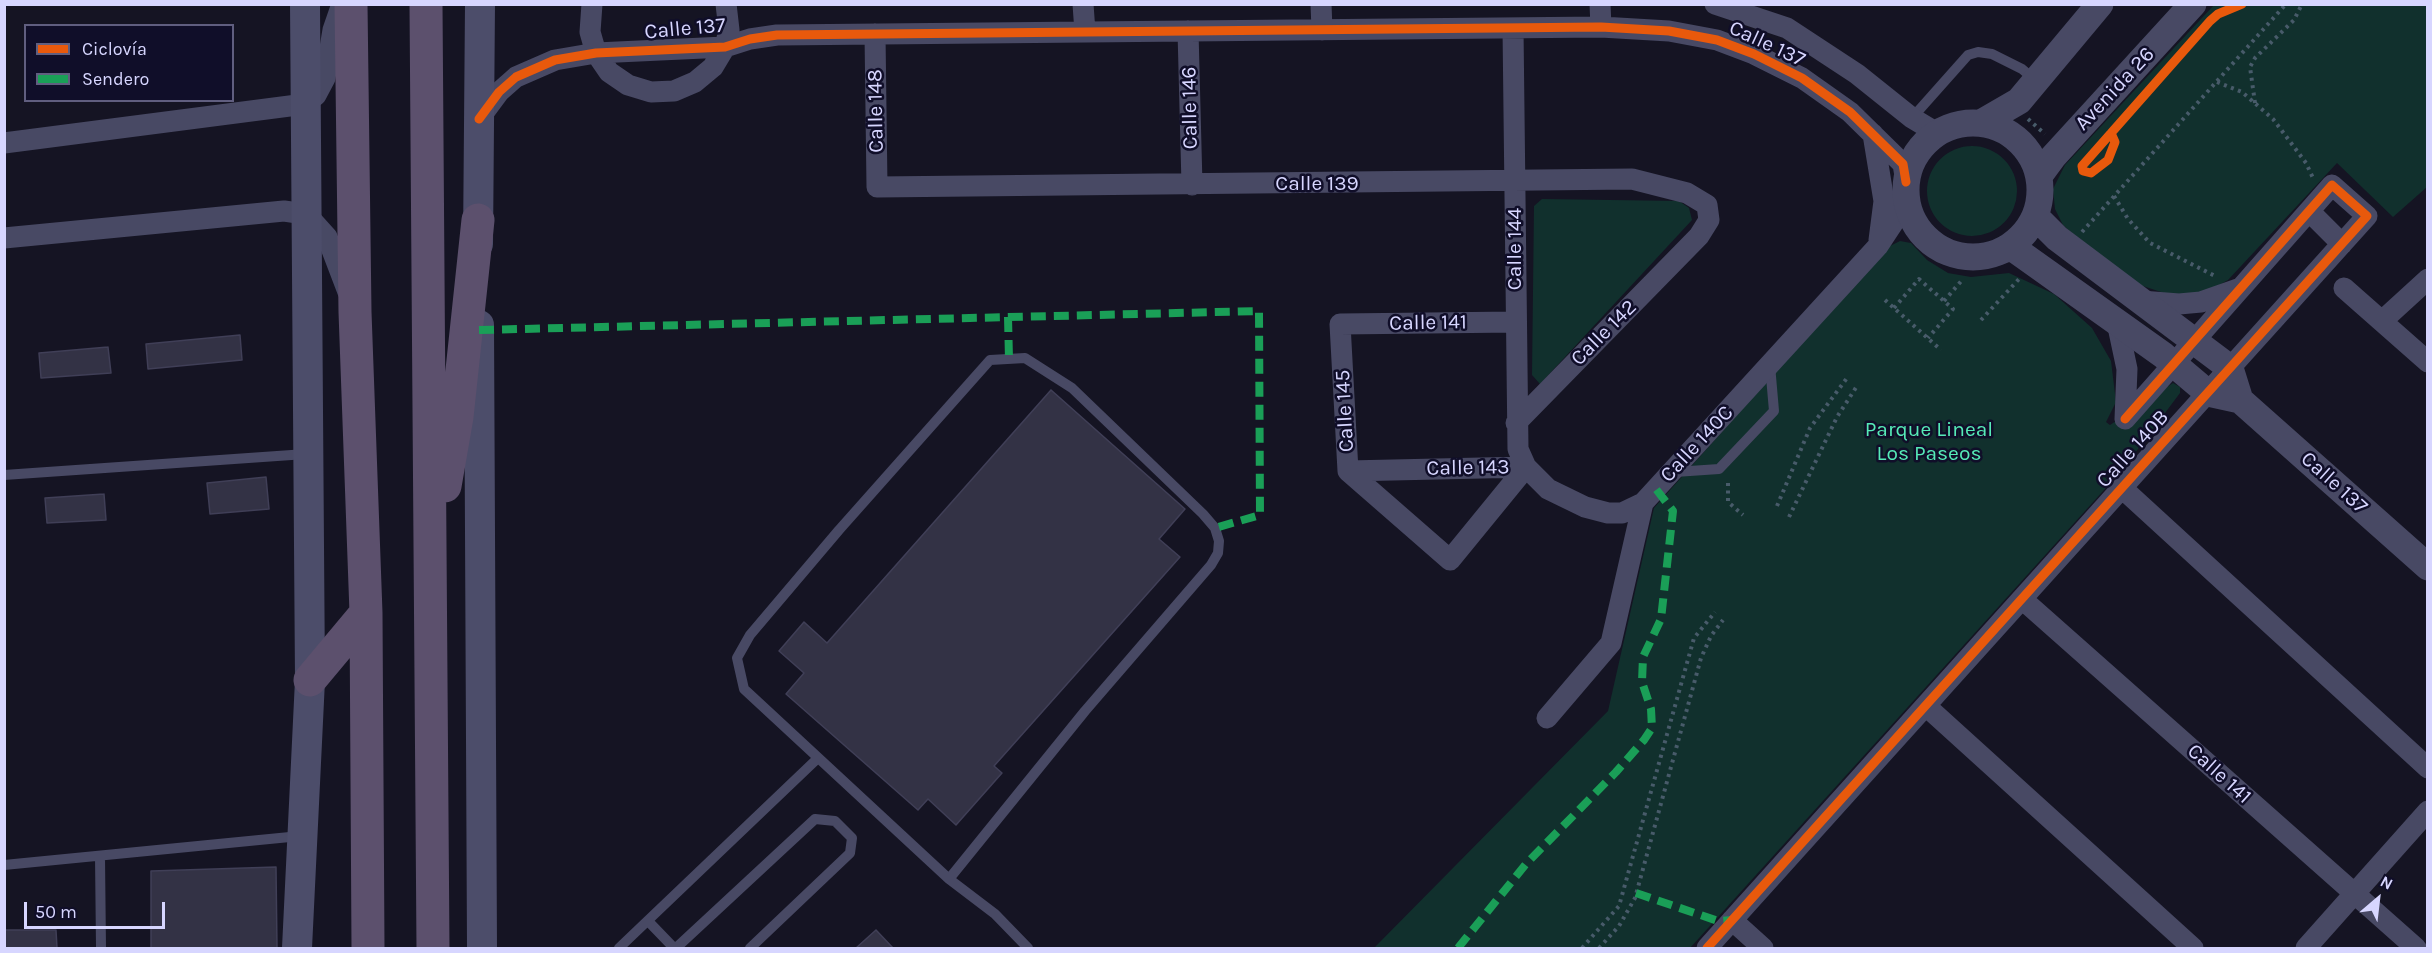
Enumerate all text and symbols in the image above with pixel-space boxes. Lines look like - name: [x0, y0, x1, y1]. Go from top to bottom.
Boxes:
- street label: Calle 137: [643, 13, 727, 45]
- street label: Calle 137: [1725, 15, 1809, 73]
- legend: [24, 24, 234, 102]
- text: Ciclovía: [82, 38, 147, 60]
- street label: Avenida 26: [2070, 42, 2160, 136]
- street label: Calle 146: [1177, 66, 1203, 150]
- text: Sendero: [82, 68, 149, 90]
- street label: Calle 148: [863, 69, 889, 153]
- street label: Calle 139: [1275, 171, 1359, 197]
- street label: Calle 144: [1502, 208, 1528, 290]
- street label: Calle 142: [1566, 295, 1642, 371]
- street label: Calle 141: [1389, 310, 1467, 336]
- street label: Calle 145: [1330, 369, 1360, 453]
- street label: Calle 140C: [1655, 400, 1739, 488]
- street label: Calle 140B: [2091, 405, 2175, 493]
- park label: Parque Lineal Los Paseos: [1865, 417, 1993, 467]
- street label: Calle 137: [2295, 446, 2373, 520]
- street label: Calle 143: [1426, 455, 1510, 481]
- street label: Calle 141: [2182, 739, 2256, 809]
- north arrow: [2348, 869, 2408, 929]
- text: N: [2377, 872, 2396, 894]
- scale bar: [27, 890, 168, 928]
- text: 50 m: [35, 901, 77, 923]

